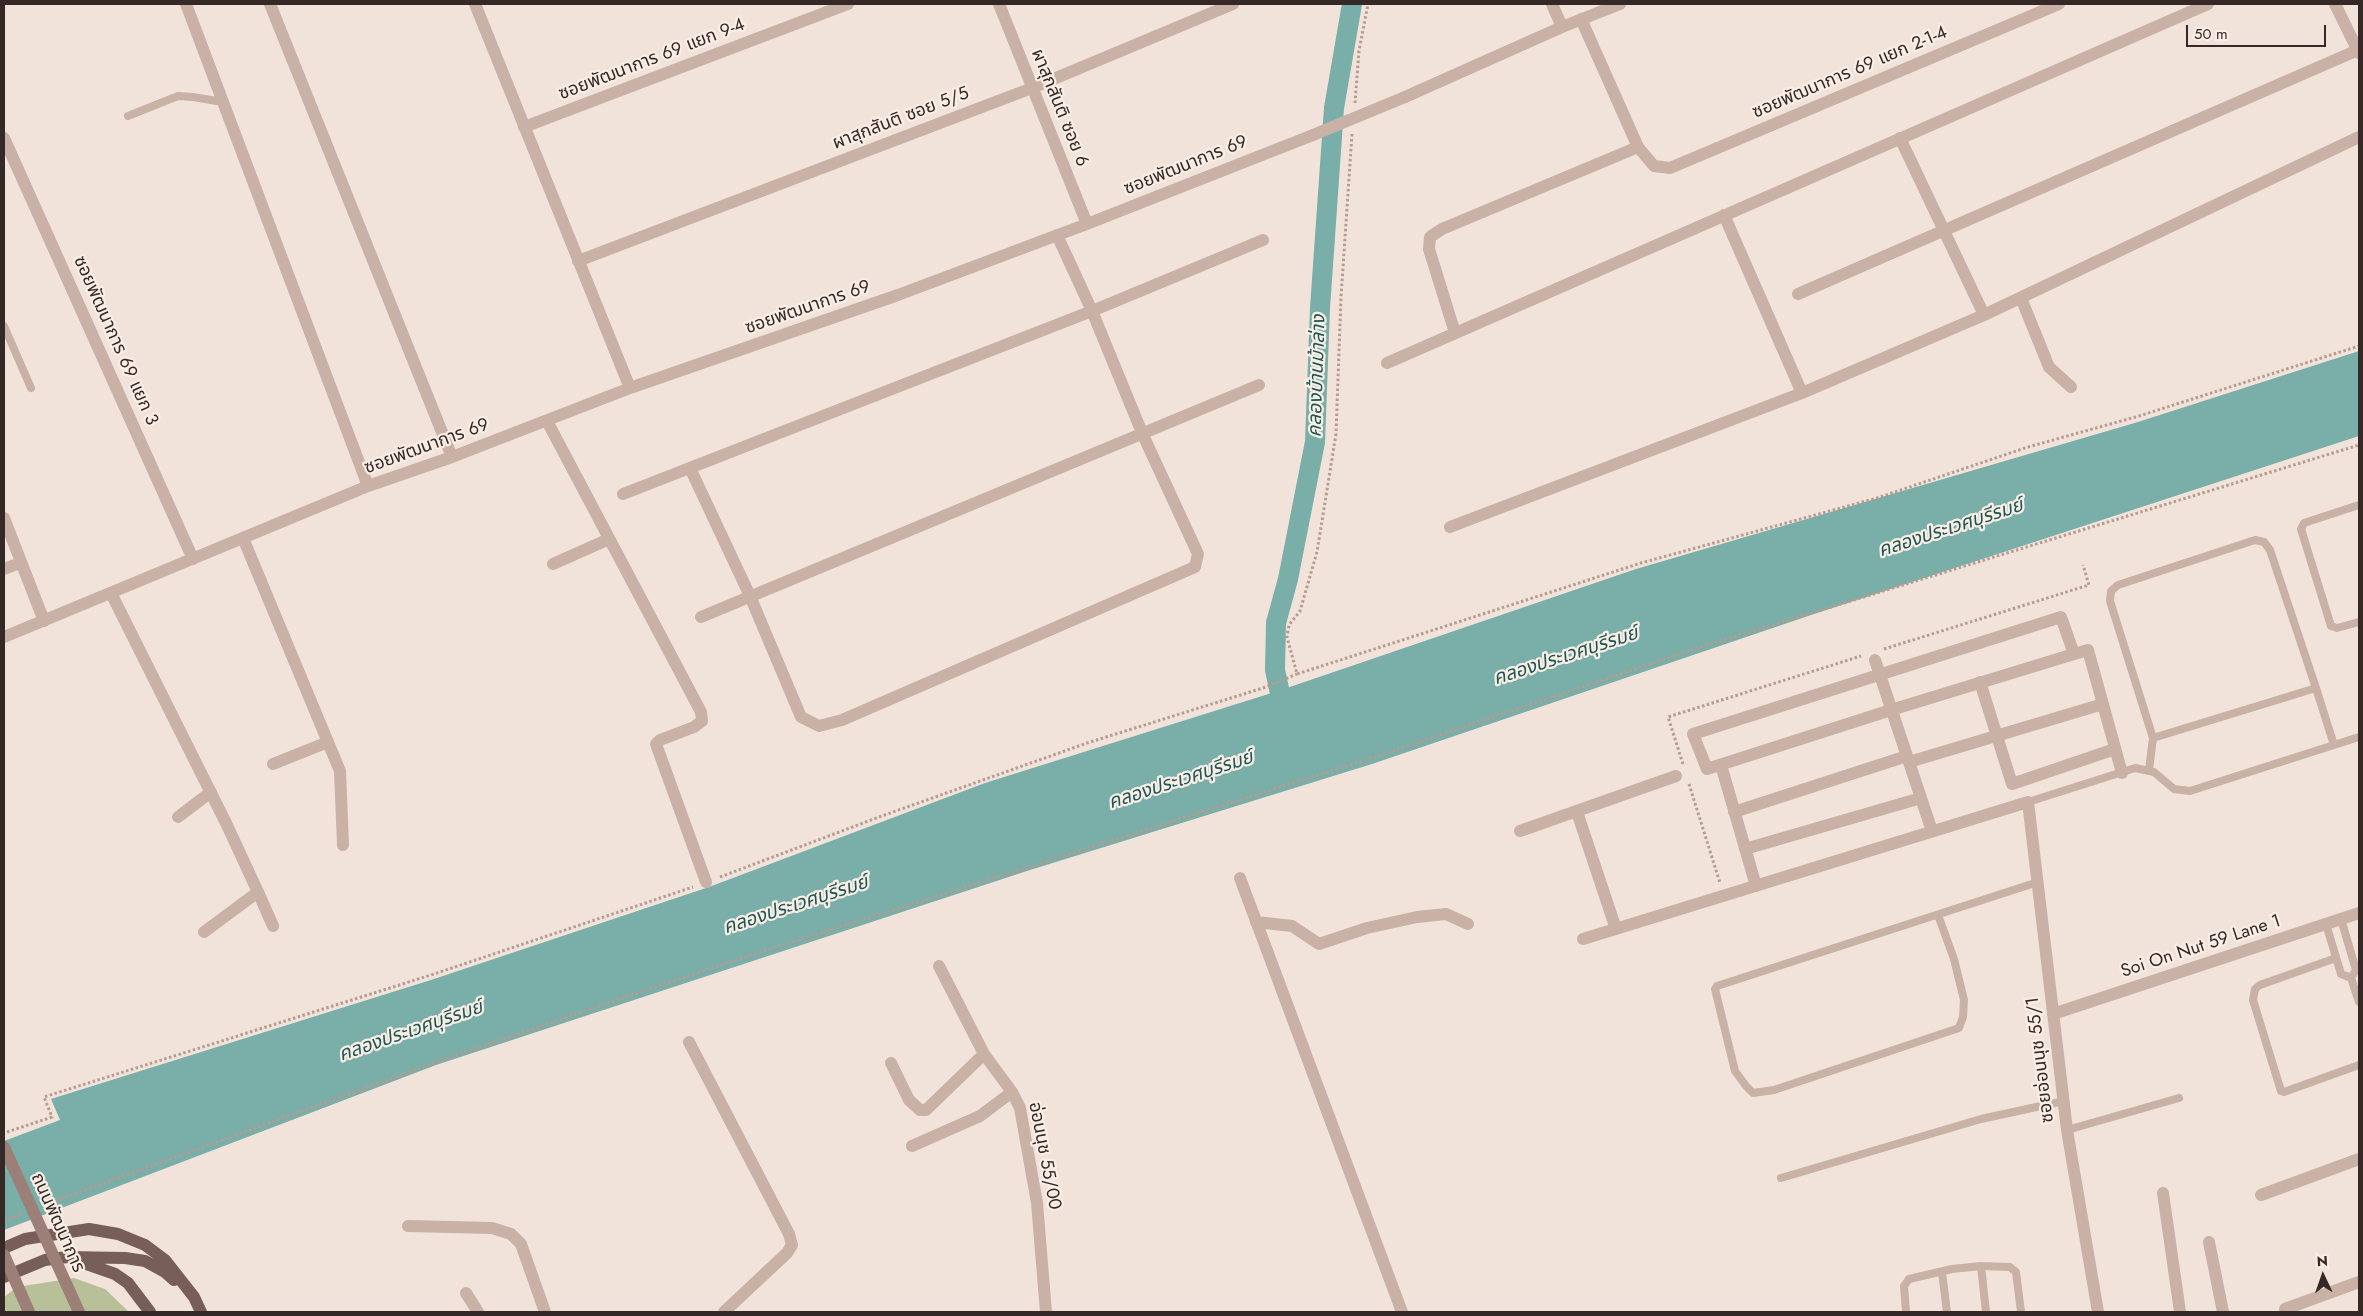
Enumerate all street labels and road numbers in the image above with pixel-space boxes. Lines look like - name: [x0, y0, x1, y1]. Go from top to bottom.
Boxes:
- street label: ซอยพัฒนาการ 69 แยก 9-4: [556, 14, 748, 106]
- street label: ซอยพัฒนาการ 69 แยก 2-1-4: [1749, 22, 1951, 124]
- street label: ผาสุกสันติ ซอย 6: [1026, 46, 1092, 170]
- street label: ผาสุกสันติ ซอย 5/5: [830, 83, 972, 155]
- street label: ซอยพัฒนาการ 69: [1121, 131, 1251, 201]
- street label: ซอยพัฒนาการ 69 แยก 3: [68, 253, 162, 429]
- street label: ซอยพัฒนาการ 69: [742, 276, 874, 340]
- street label: ซอยพัฒนาการ 69: [362, 414, 492, 480]
- street label: Soi On Nut 59 Lane 1: [2118, 911, 2284, 983]
- street label: ซอยอ่อนนุช 55/1: [2023, 996, 2059, 1124]
- street label: อ่อนนุช 55/00: [1023, 1100, 1065, 1212]
- street label: ถนนพัฒนาการ: [25, 1170, 89, 1276]

